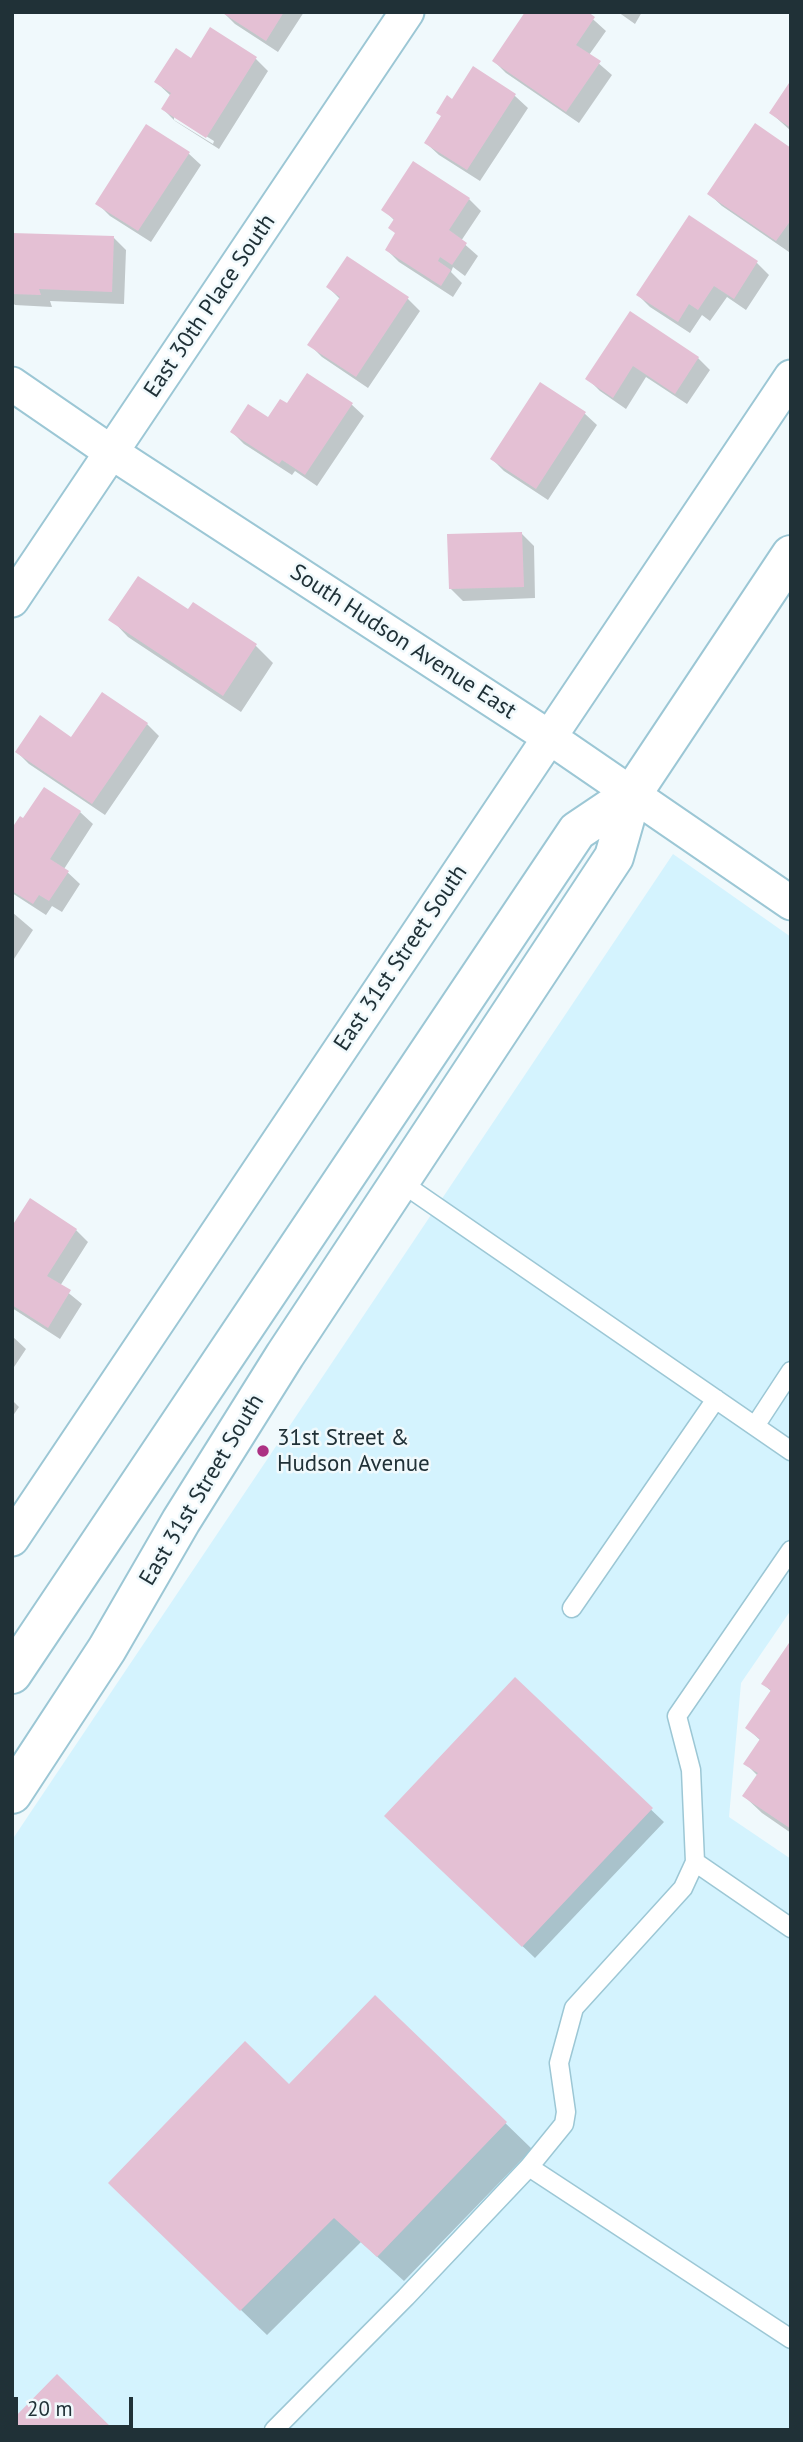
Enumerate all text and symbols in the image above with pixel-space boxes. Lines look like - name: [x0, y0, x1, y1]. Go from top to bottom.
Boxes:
- street label: East 30th Place South: [138, 209, 282, 403]
- street label: South Hudson Avenue East: [285, 559, 521, 725]
- street label: East 31st Street South: [329, 860, 473, 1056]
- street label: East 31st Street South: [134, 1389, 270, 1591]
- place label: 31st Street & Hudson Avenue: [277, 1424, 430, 1478]
- marker: 31st Street & Hudson Avenue: [255, 1443, 271, 1459]
- scale bar: [18, 2382, 136, 2426]
- text: 20 m: [27, 2395, 73, 2422]

